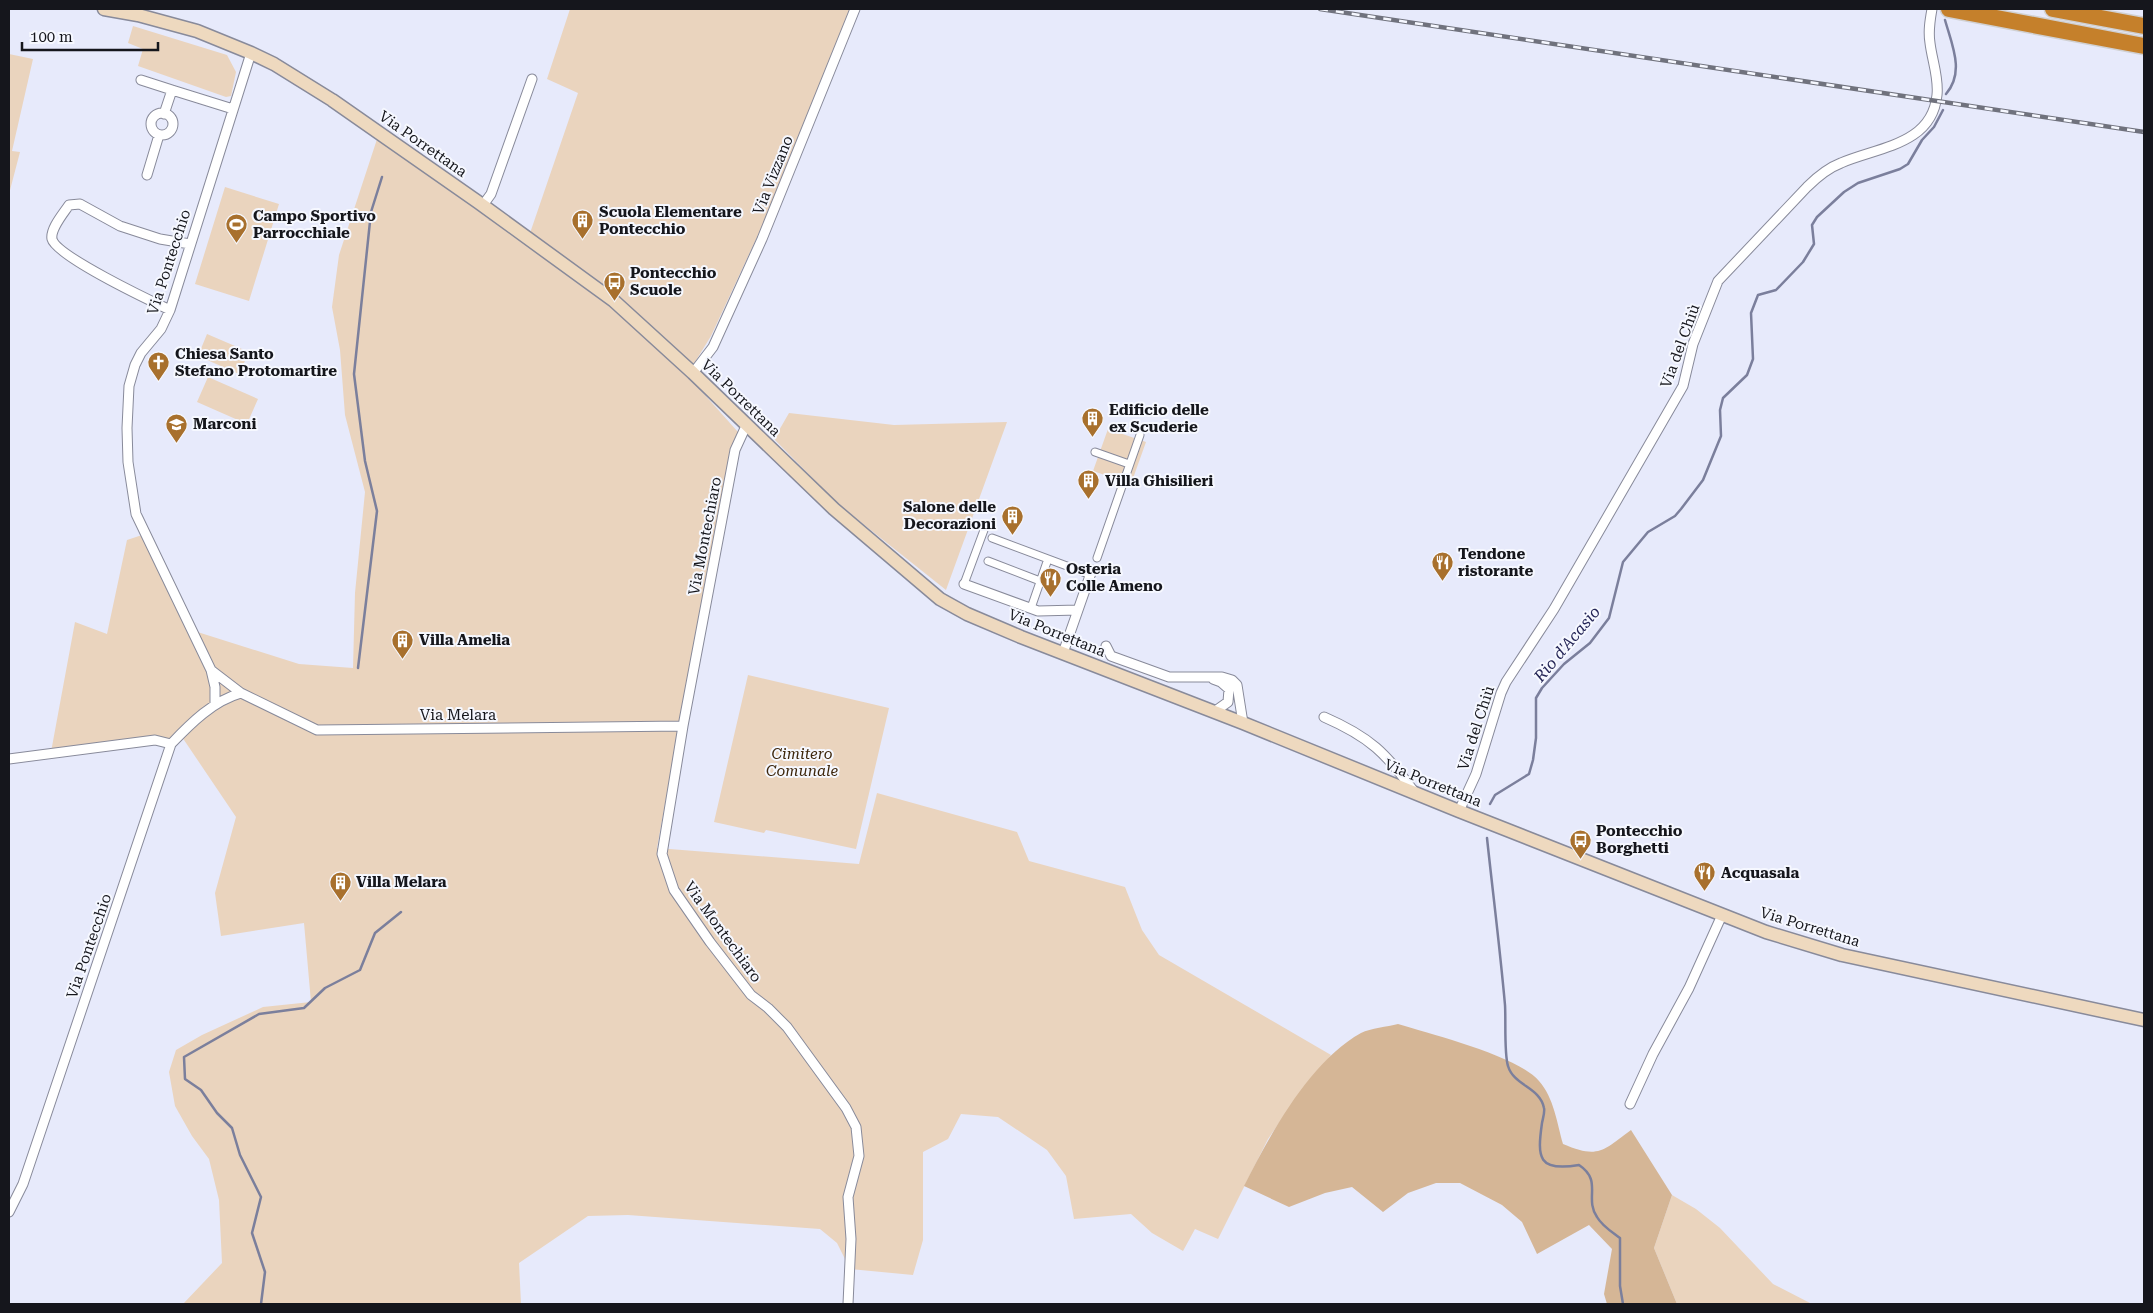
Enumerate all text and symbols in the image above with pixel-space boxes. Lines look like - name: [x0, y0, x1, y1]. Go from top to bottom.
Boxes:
- scale bar: [22, 20, 159, 52]
- text: 100 m: [30, 28, 73, 46]
- street label: Via Porrettana: [376, 107, 470, 181]
- street label: Via Vizzano: [749, 133, 797, 217]
- place label: Scuola Elementare Pontecchio: [599, 203, 742, 238]
- street label: Via Pontecchio: [144, 207, 194, 317]
- place label: Campo Sportivo Parrocchiale: [253, 207, 376, 242]
- building icon: Scuola Elementare Pontecchio: [571, 209, 595, 240]
- sports icon: Campo Sportivo Parrocchiale: [225, 213, 249, 244]
- place label: Pontecchio Scuole: [630, 264, 717, 299]
- bus stop icon: Pontecchio Scuole: [602, 270, 626, 301]
- street label: Via del Chiù: [1657, 301, 1704, 390]
- place label: Chiesa Santo Stefano Protomartire: [175, 345, 337, 380]
- church icon: Chiesa Santo Stefano Protomartire: [147, 351, 171, 382]
- street label: Via Porrettana: [698, 356, 784, 440]
- place label: Edificio delle ex Scuderie: [1109, 401, 1209, 436]
- building icon: Edificio delle ex Scuderie: [1081, 407, 1105, 438]
- school or university icon: Marconi: [165, 412, 189, 443]
- place label: Marconi: [193, 415, 256, 433]
- building icon: Villa Ghisilieri: [1077, 469, 1101, 500]
- place label: Villa Ghisilieri: [1105, 472, 1213, 490]
- street label: Via Montechiaro: [685, 475, 725, 597]
- place label: Salone delle Decorazioni: [903, 498, 996, 533]
- building icon: Salone delle Decorazioni: [1000, 504, 1024, 535]
- place label: Tendone ristorante: [1458, 545, 1534, 580]
- restaurant icon: Tendone ristorante: [1430, 551, 1454, 582]
- place label: Osteria Colle Ameno: [1066, 560, 1163, 595]
- restaurant icon: Osteria Colle Ameno: [1038, 566, 1062, 597]
- water label: Rio d'Acasio: [1529, 602, 1604, 686]
- street label: Via Porrettana: [1006, 605, 1108, 661]
- building icon: Villa Amelia: [391, 628, 415, 659]
- place label: Villa Amelia: [419, 631, 510, 649]
- street label: Via del Chiù: [1454, 683, 1498, 773]
- street label: Via Melara: [420, 706, 496, 724]
- park label: Cimitero Comunale: [766, 745, 838, 780]
- street label: Via Porrettana: [1382, 755, 1484, 811]
- place label: Pontecchio Borghetti: [1596, 822, 1683, 857]
- bus stop icon: Pontecchio Borghetti: [1568, 828, 1592, 859]
- restaurant icon: Acquasala: [1693, 861, 1717, 892]
- place label: Acquasala: [1721, 864, 1800, 882]
- building icon: Villa Melara: [328, 870, 352, 901]
- place label: Villa Melara: [356, 873, 447, 891]
- street label: Via Montechiaro: [680, 878, 766, 986]
- street label: Via Pontecchio: [63, 891, 115, 1001]
- street label: Via Porrettana: [1758, 903, 1862, 951]

